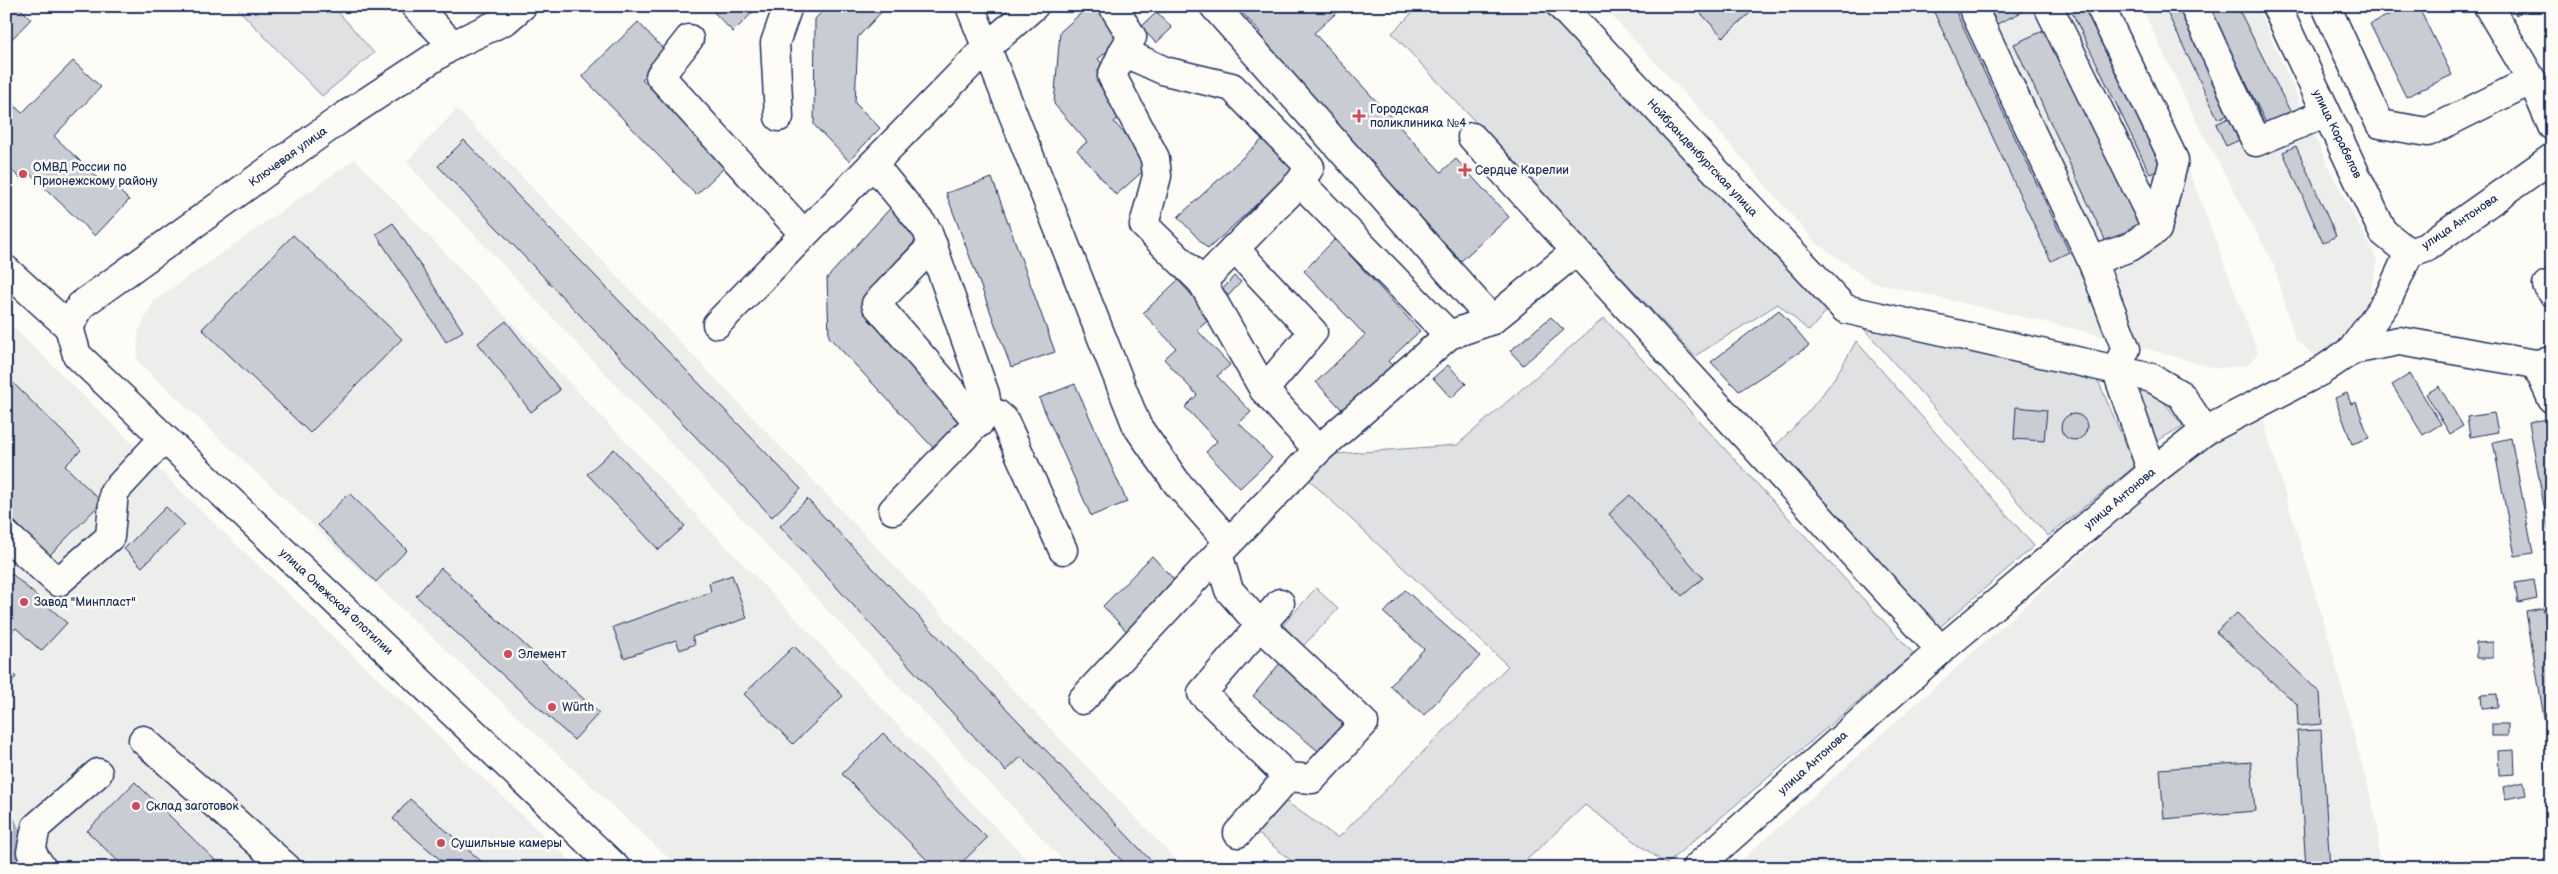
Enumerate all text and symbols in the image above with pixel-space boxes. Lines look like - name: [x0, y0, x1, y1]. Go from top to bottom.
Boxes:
- street label: улица Корабелов: [2309, 87, 2365, 181]
- street label: Нойбранденбургская улица: [1643, 96, 1761, 220]
- place label: Городская поликлиника №4: [1370, 102, 1467, 131]
- marker: Городская поликлиника №4: [1352, 109, 1366, 123]
- street label: Ключевая улица: [246, 124, 330, 190]
- place label: ОМВД России по Прионежскому району: [33, 160, 158, 189]
- place label: Сердце Карелии: [1475, 163, 1569, 178]
- marker: Сердце Карелии: [1459, 164, 1471, 176]
- marker: ОМВД России по Прионежскому району: [17, 168, 29, 180]
- street label: улица Антонова: [2419, 191, 2501, 253]
- street label: улица Антонова: [2081, 465, 2159, 533]
- street label: улица Онежской Флотилии: [276, 545, 396, 659]
- place label: Завод "Минпласт": [34, 595, 136, 610]
- marker: Завод "Минпласт": [18, 596, 30, 608]
- place label: Элемент: [518, 647, 567, 662]
- marker: Элемент: [502, 648, 514, 660]
- place label: Würth: [562, 700, 595, 715]
- marker: Würth: [546, 701, 558, 713]
- street label: улица Антонова: [1775, 728, 1851, 798]
- place label: Склад заготовок: [146, 799, 239, 814]
- marker: Склад заготовок: [130, 800, 142, 812]
- place label: Сушильные камеры: [451, 836, 562, 851]
- marker: Сушильные камеры: [435, 837, 447, 849]

